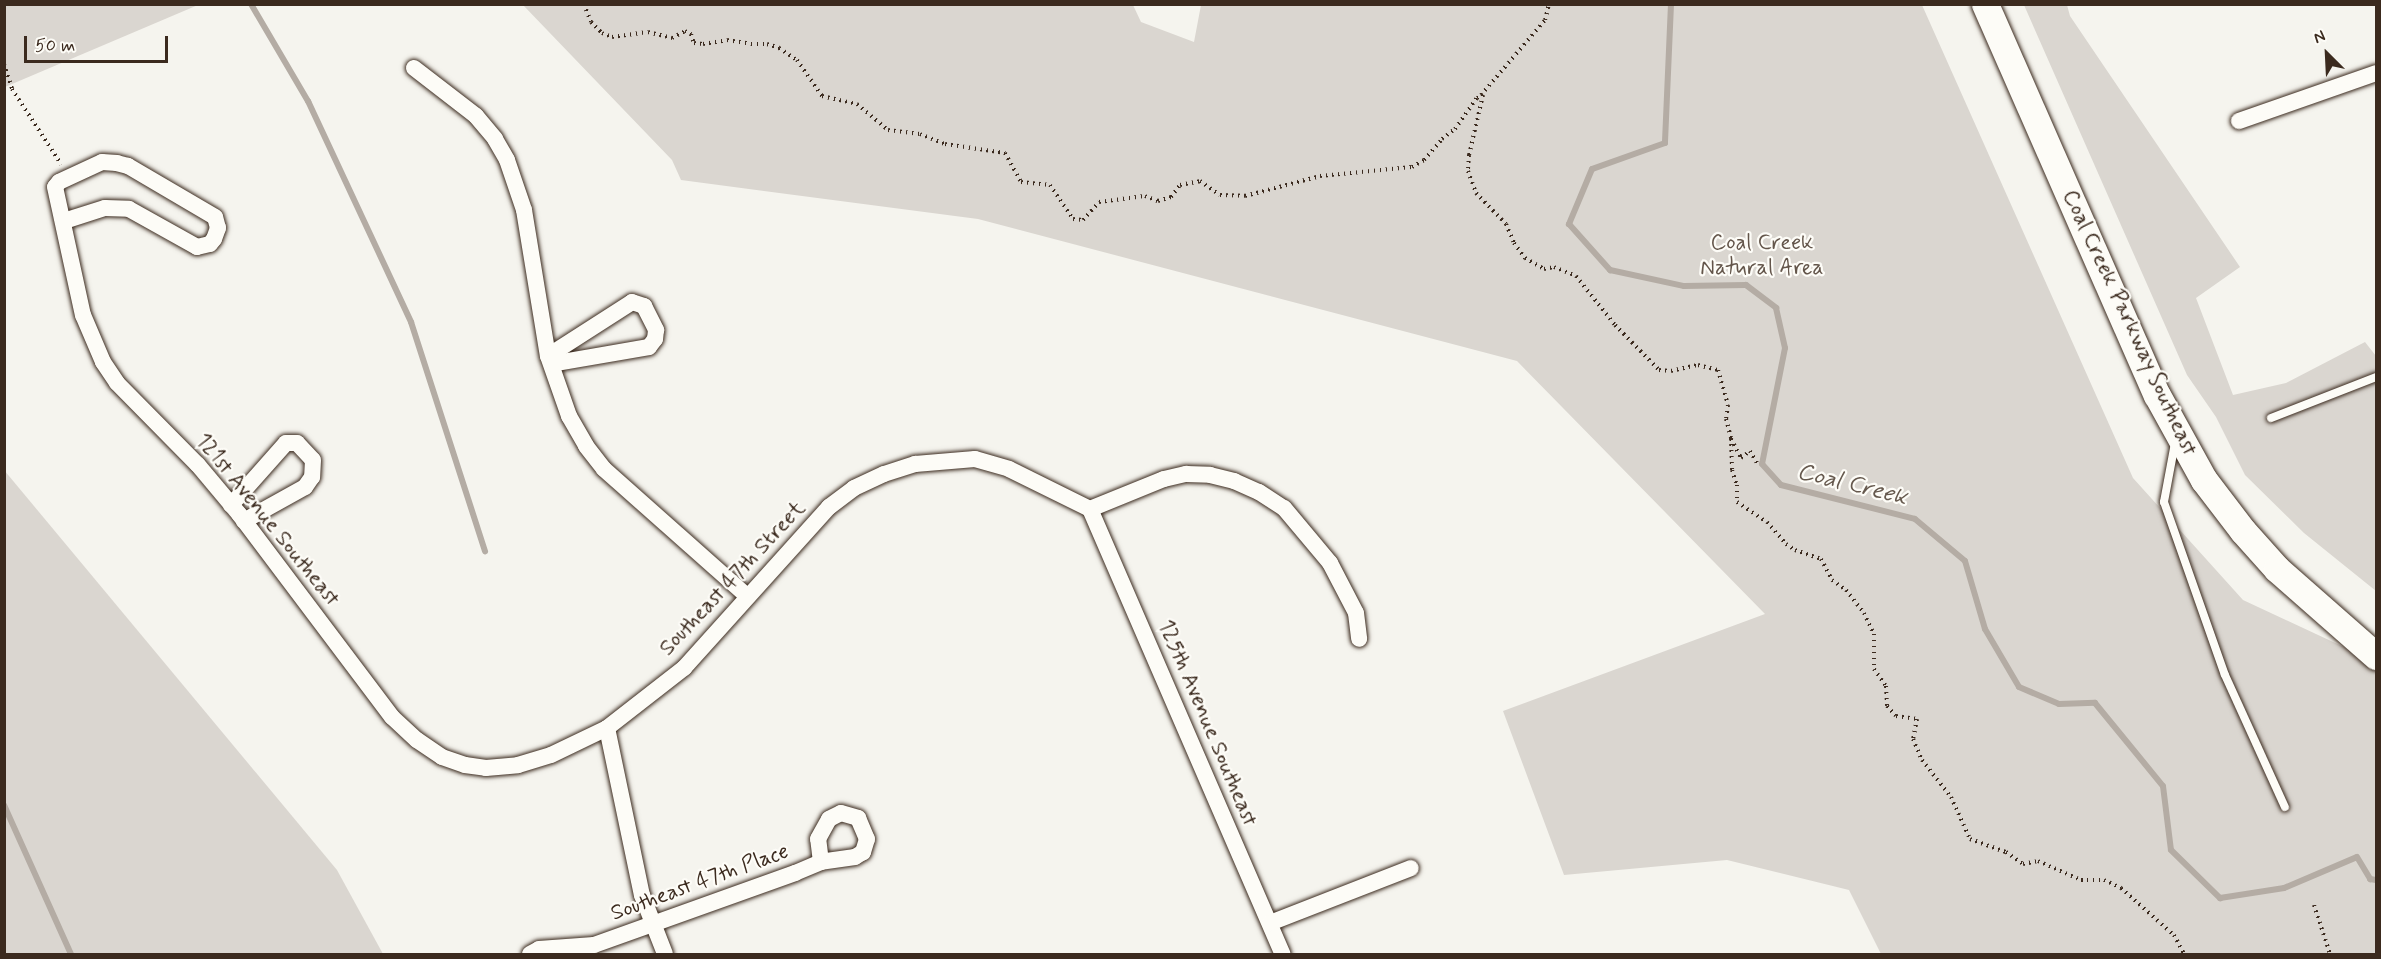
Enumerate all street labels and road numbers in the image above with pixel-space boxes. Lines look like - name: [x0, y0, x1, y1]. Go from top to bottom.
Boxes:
- street label: Coal Creek Parkway Southeast: [2058, 191, 2200, 455]
- street label: 121st Avenue Southeast: [190, 430, 344, 610]
- street label: Southeast 47th Street: [655, 496, 811, 662]
- street label: 125th Avenue Southeast: [1152, 618, 1262, 828]
- street label: Southeast 47th Place: [607, 839, 793, 927]

